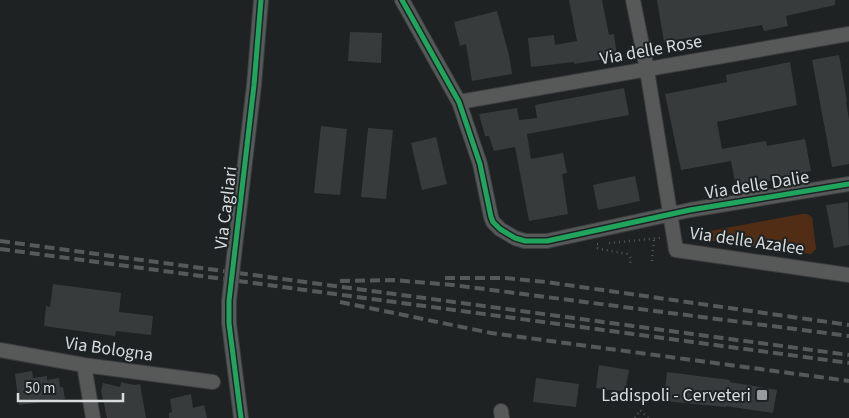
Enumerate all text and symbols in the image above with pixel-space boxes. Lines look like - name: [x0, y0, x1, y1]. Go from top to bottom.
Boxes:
- street label: Via delle Rose: [598, 29, 704, 71]
- street label: Via delle Dalie: [703, 164, 811, 206]
- street label: Via Cagliari: [209, 165, 243, 251]
- street label: Via delle Azalee: [688, 221, 806, 261]
- street label: Via Bologna: [63, 330, 155, 368]
- scale bar: [18, 370, 122, 402]
- text: 50 m: [25, 378, 55, 399]
- place label: Ladispoli - Cerveteri: [601, 383, 751, 408]
- marker: Ladispoli - Cerveteri: [755, 388, 769, 402]

